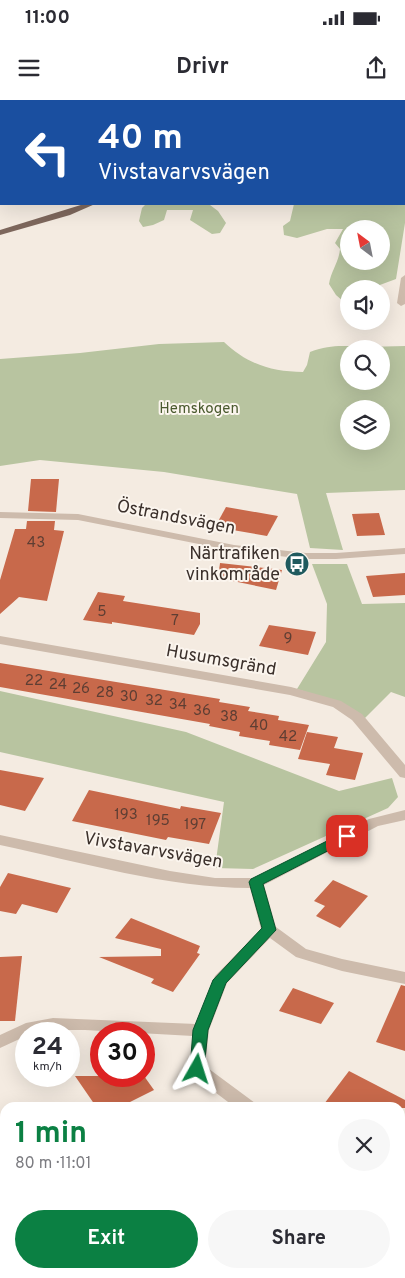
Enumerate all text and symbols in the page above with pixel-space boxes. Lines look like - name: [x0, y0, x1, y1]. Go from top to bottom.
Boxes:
- text: 11:00: [25, 6, 70, 30]
- icon: menu: [15, 54, 43, 82]
- text: Drivr: [176, 54, 229, 81]
- icon: share: [362, 54, 390, 82]
- text: 40 m: [98, 117, 183, 161]
- icon: left: [15, 120, 80, 185]
- text: Vivstavarvsvägen: [98, 160, 270, 187]
- north arrow: [340, 220, 390, 270]
- map controls: [340, 220, 390, 450]
- button: sound: [340, 280, 390, 330]
- button: search: [340, 340, 390, 390]
- park label: Hemskogen: [159, 400, 239, 419]
- button: layers: [340, 400, 390, 450]
- street label: Östrandsvägen: [115, 493, 238, 541]
- house number: 43: [27, 534, 45, 553]
- place label: Närtrafiken vinkområde: [186, 543, 280, 587]
- bus stop icon: Närtrafiken vinkområde: [284, 551, 310, 577]
- house number: 5: [97, 603, 107, 622]
- house number: 7: [171, 612, 179, 631]
- house number: 9: [284, 630, 292, 649]
- street label: Husumsgränd: [164, 640, 278, 682]
- house number: 22: [25, 672, 43, 691]
- house number: 24: [49, 676, 67, 695]
- house number: 26: [72, 680, 90, 699]
- house number: 28: [96, 684, 114, 703]
- house number: 30: [120, 688, 138, 707]
- house number: 32: [145, 692, 163, 711]
- house number: 34: [169, 696, 187, 715]
- house number: 36: [193, 702, 211, 721]
- house number: 38: [220, 708, 238, 727]
- house number: 40: [250, 717, 268, 736]
- house number: 42: [279, 728, 297, 747]
- house number: 193: [114, 806, 138, 825]
- house number: 195: [146, 812, 170, 831]
- pin: [326, 815, 368, 857]
- house number: 197: [184, 816, 206, 835]
- icon: arrive: [333, 822, 361, 850]
- street label: Vivstavarvsvägen: [82, 827, 224, 875]
- speed limit sign: 30: [90, 1022, 155, 1087]
- text: 24: [32, 1032, 63, 1064]
- position arrow: [170, 1042, 222, 1094]
- text: km/h: [33, 1059, 62, 1075]
- text: 1 min: [15, 1116, 87, 1153]
- button: close: [338, 1119, 390, 1171]
- text: 80 m · 11:01: [15, 1154, 92, 1174]
- button: Exit: [15, 1210, 198, 1268]
- button: Share: [208, 1210, 390, 1268]

